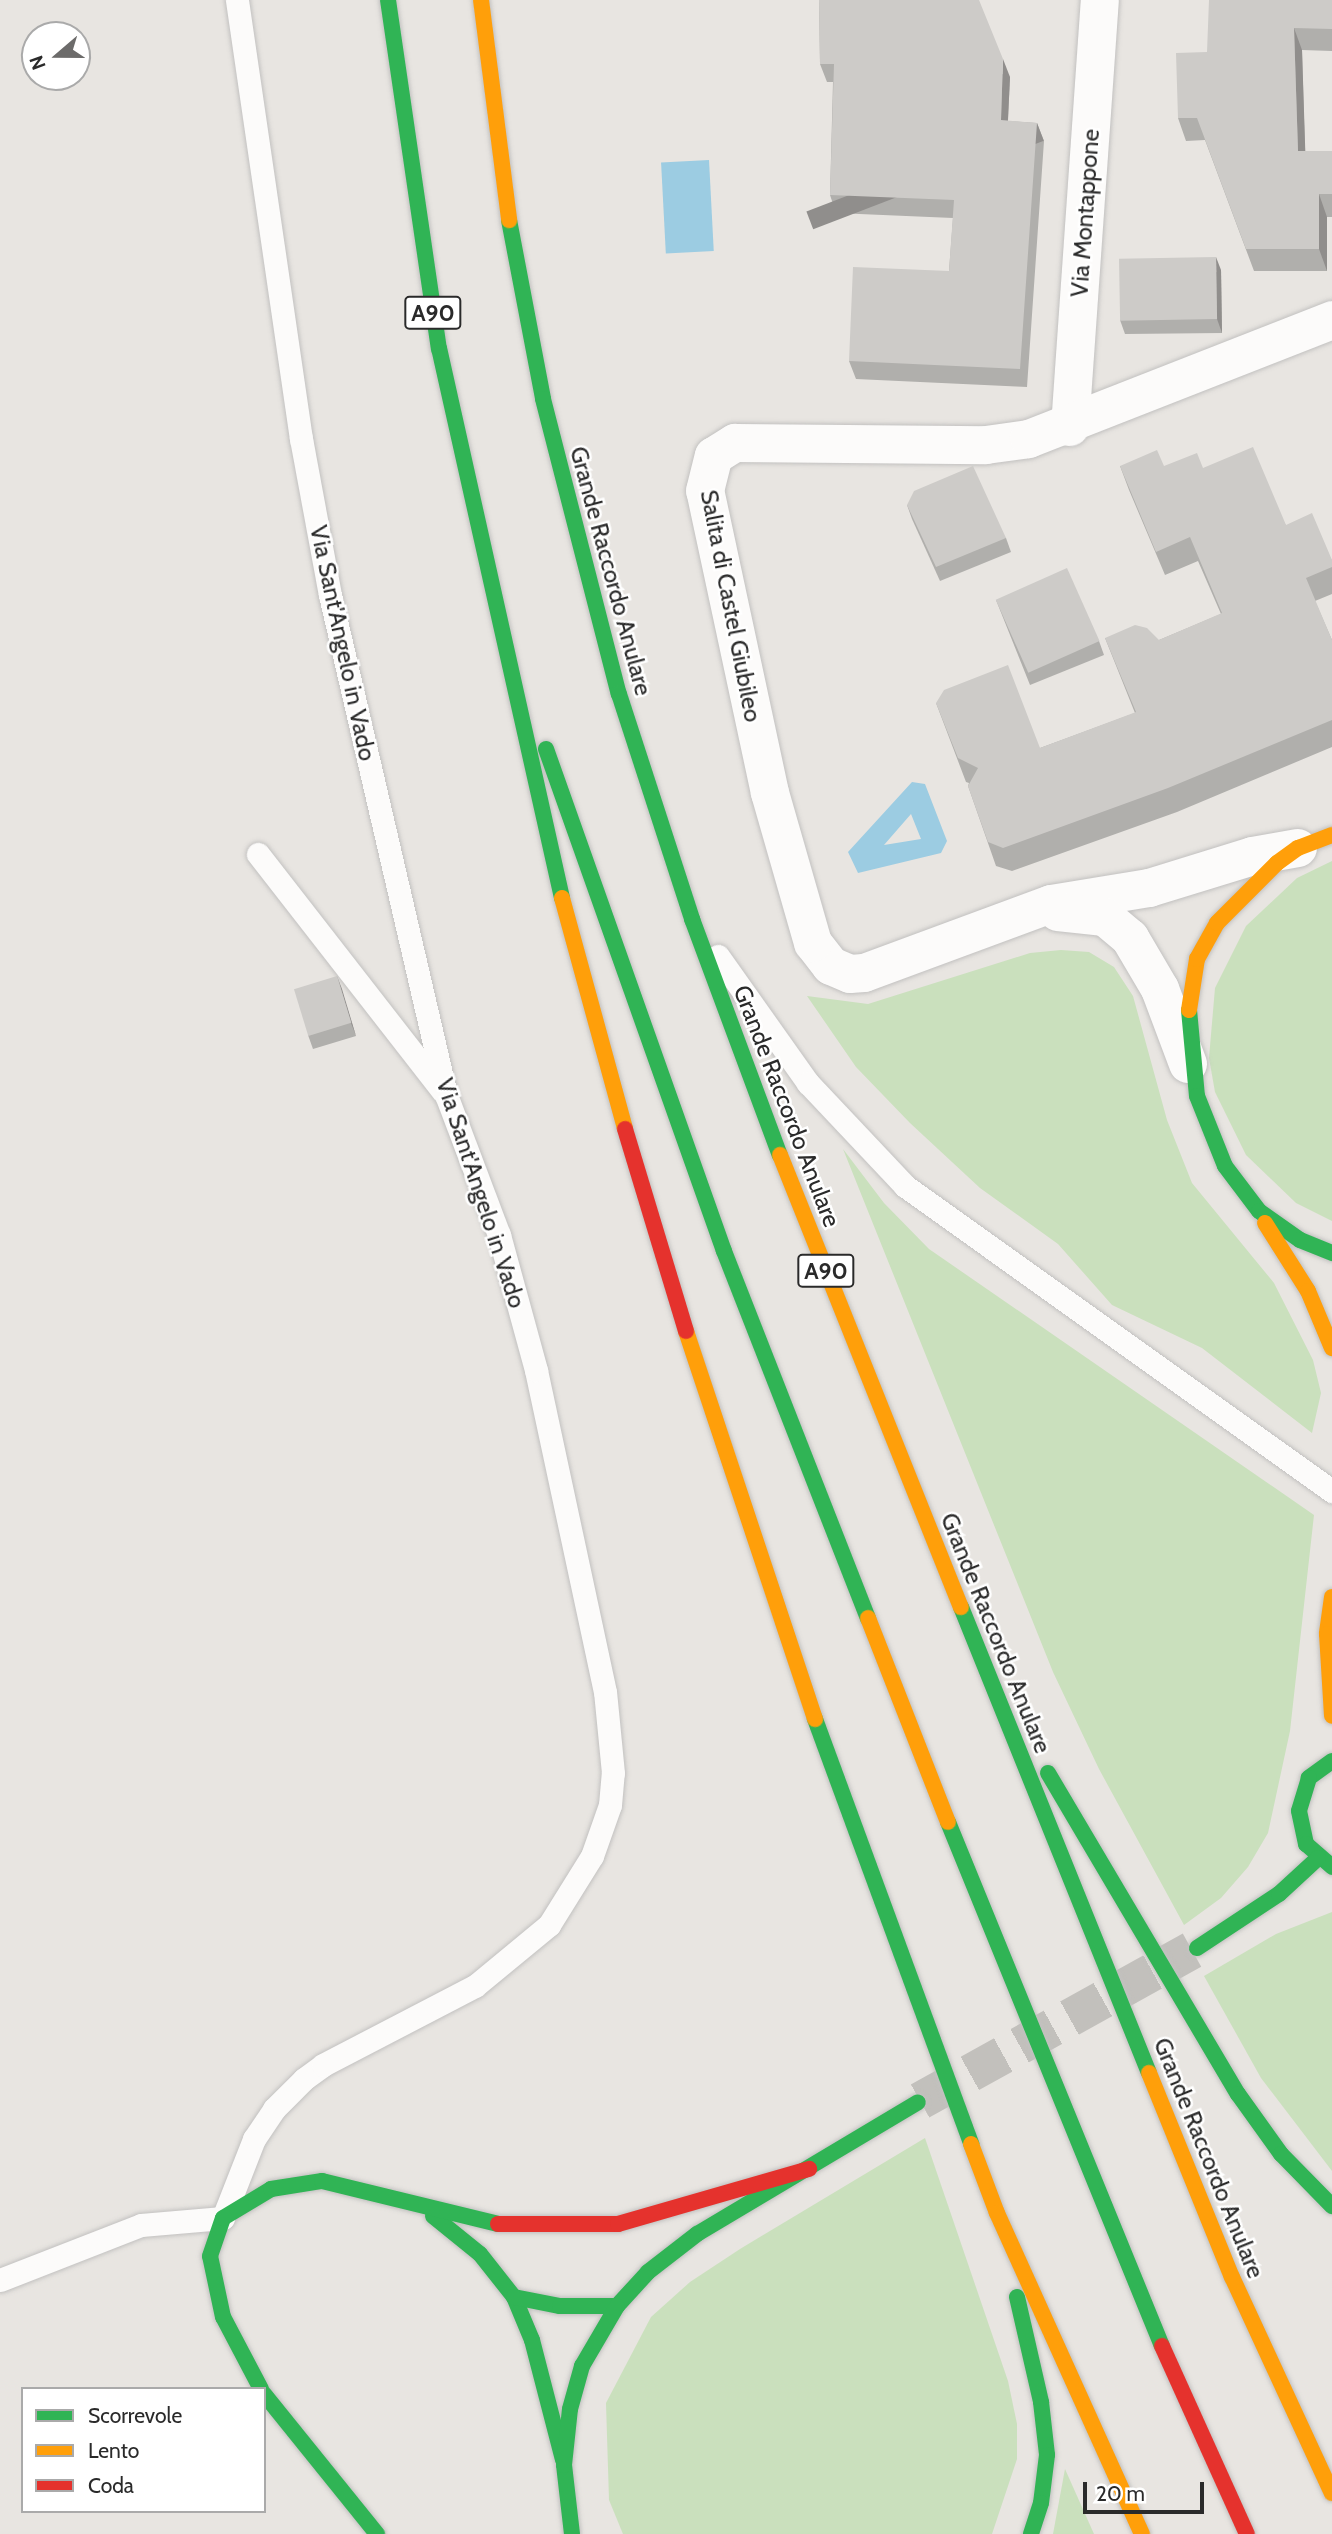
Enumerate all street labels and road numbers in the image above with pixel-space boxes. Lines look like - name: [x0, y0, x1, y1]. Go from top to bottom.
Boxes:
- street label: Via Montappone: [1065, 128, 1105, 298]
- road number: A90: [403, 294, 463, 332]
- street label: Grande Raccordo Anulare: [564, 443, 658, 699]
- street label: Salita di Castel Giubileo: [694, 488, 768, 724]
- street label: Via Sant'Angelo in Vado: [304, 523, 382, 763]
- street label: Grande Raccordo Anulare: [728, 981, 846, 1231]
- street label: Via Sant'Angelo in Vado: [430, 1074, 532, 1312]
- road number: A90: [796, 1252, 856, 1290]
- street label: Grande Raccordo Anulare: [935, 1509, 1057, 1757]
- street label: Grande Raccordo Anulare: [1148, 2034, 1270, 2282]

